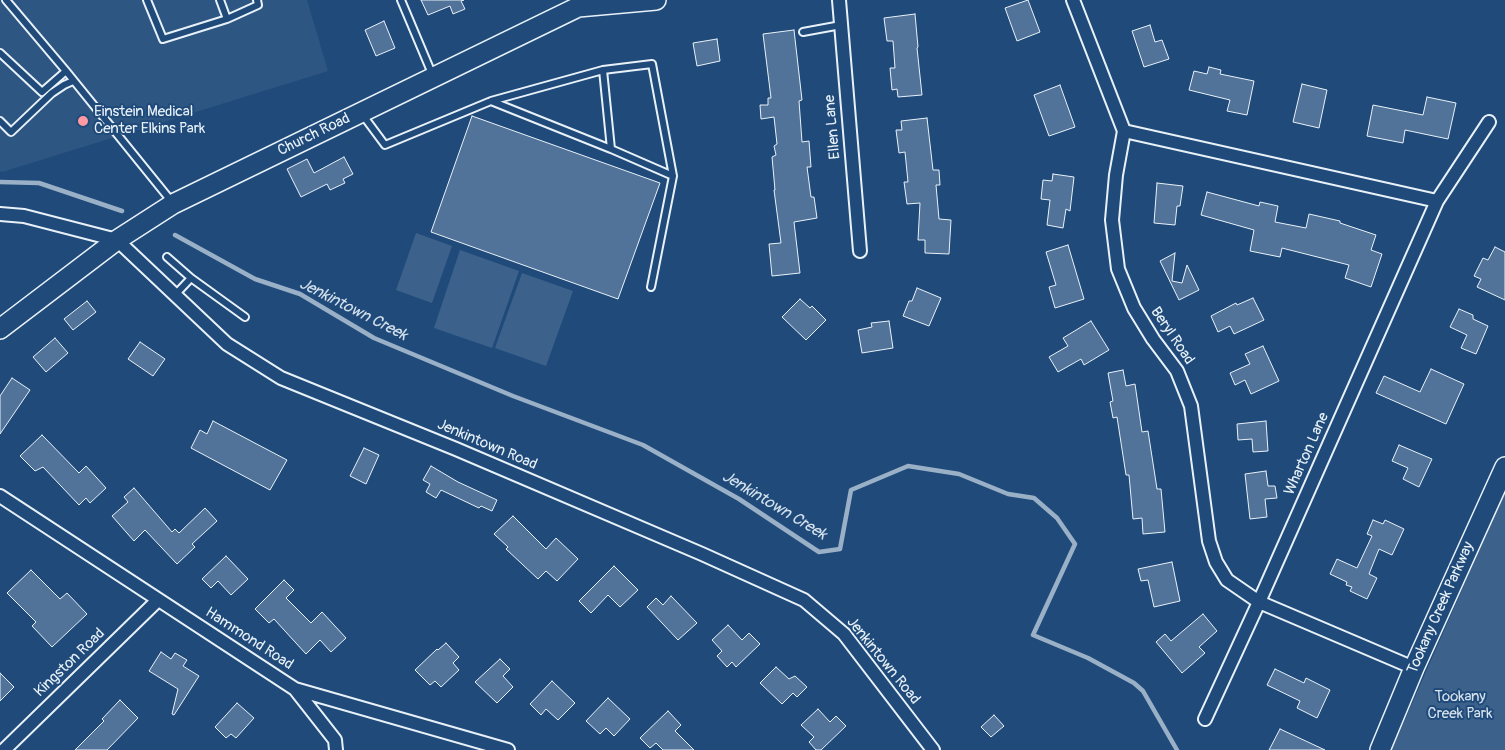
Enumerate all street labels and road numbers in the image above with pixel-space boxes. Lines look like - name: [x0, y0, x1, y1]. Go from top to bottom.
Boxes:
- street label: Ellen Lane: [821, 94, 845, 160]
- street label: Church Road: [275, 110, 353, 160]
- street label: Beryl Road: [1146, 304, 1198, 368]
- street label: Wharton Lane: [1281, 410, 1333, 498]
- street label: Jenkintown Road: [434, 416, 540, 474]
- street label: Tookany Creek Parkway: [1404, 539, 1478, 677]
- street label: Hammond Road: [202, 604, 296, 674]
- street label: Jenkintown Road: [842, 614, 924, 708]
- street label: Kingston Road: [31, 625, 109, 701]

